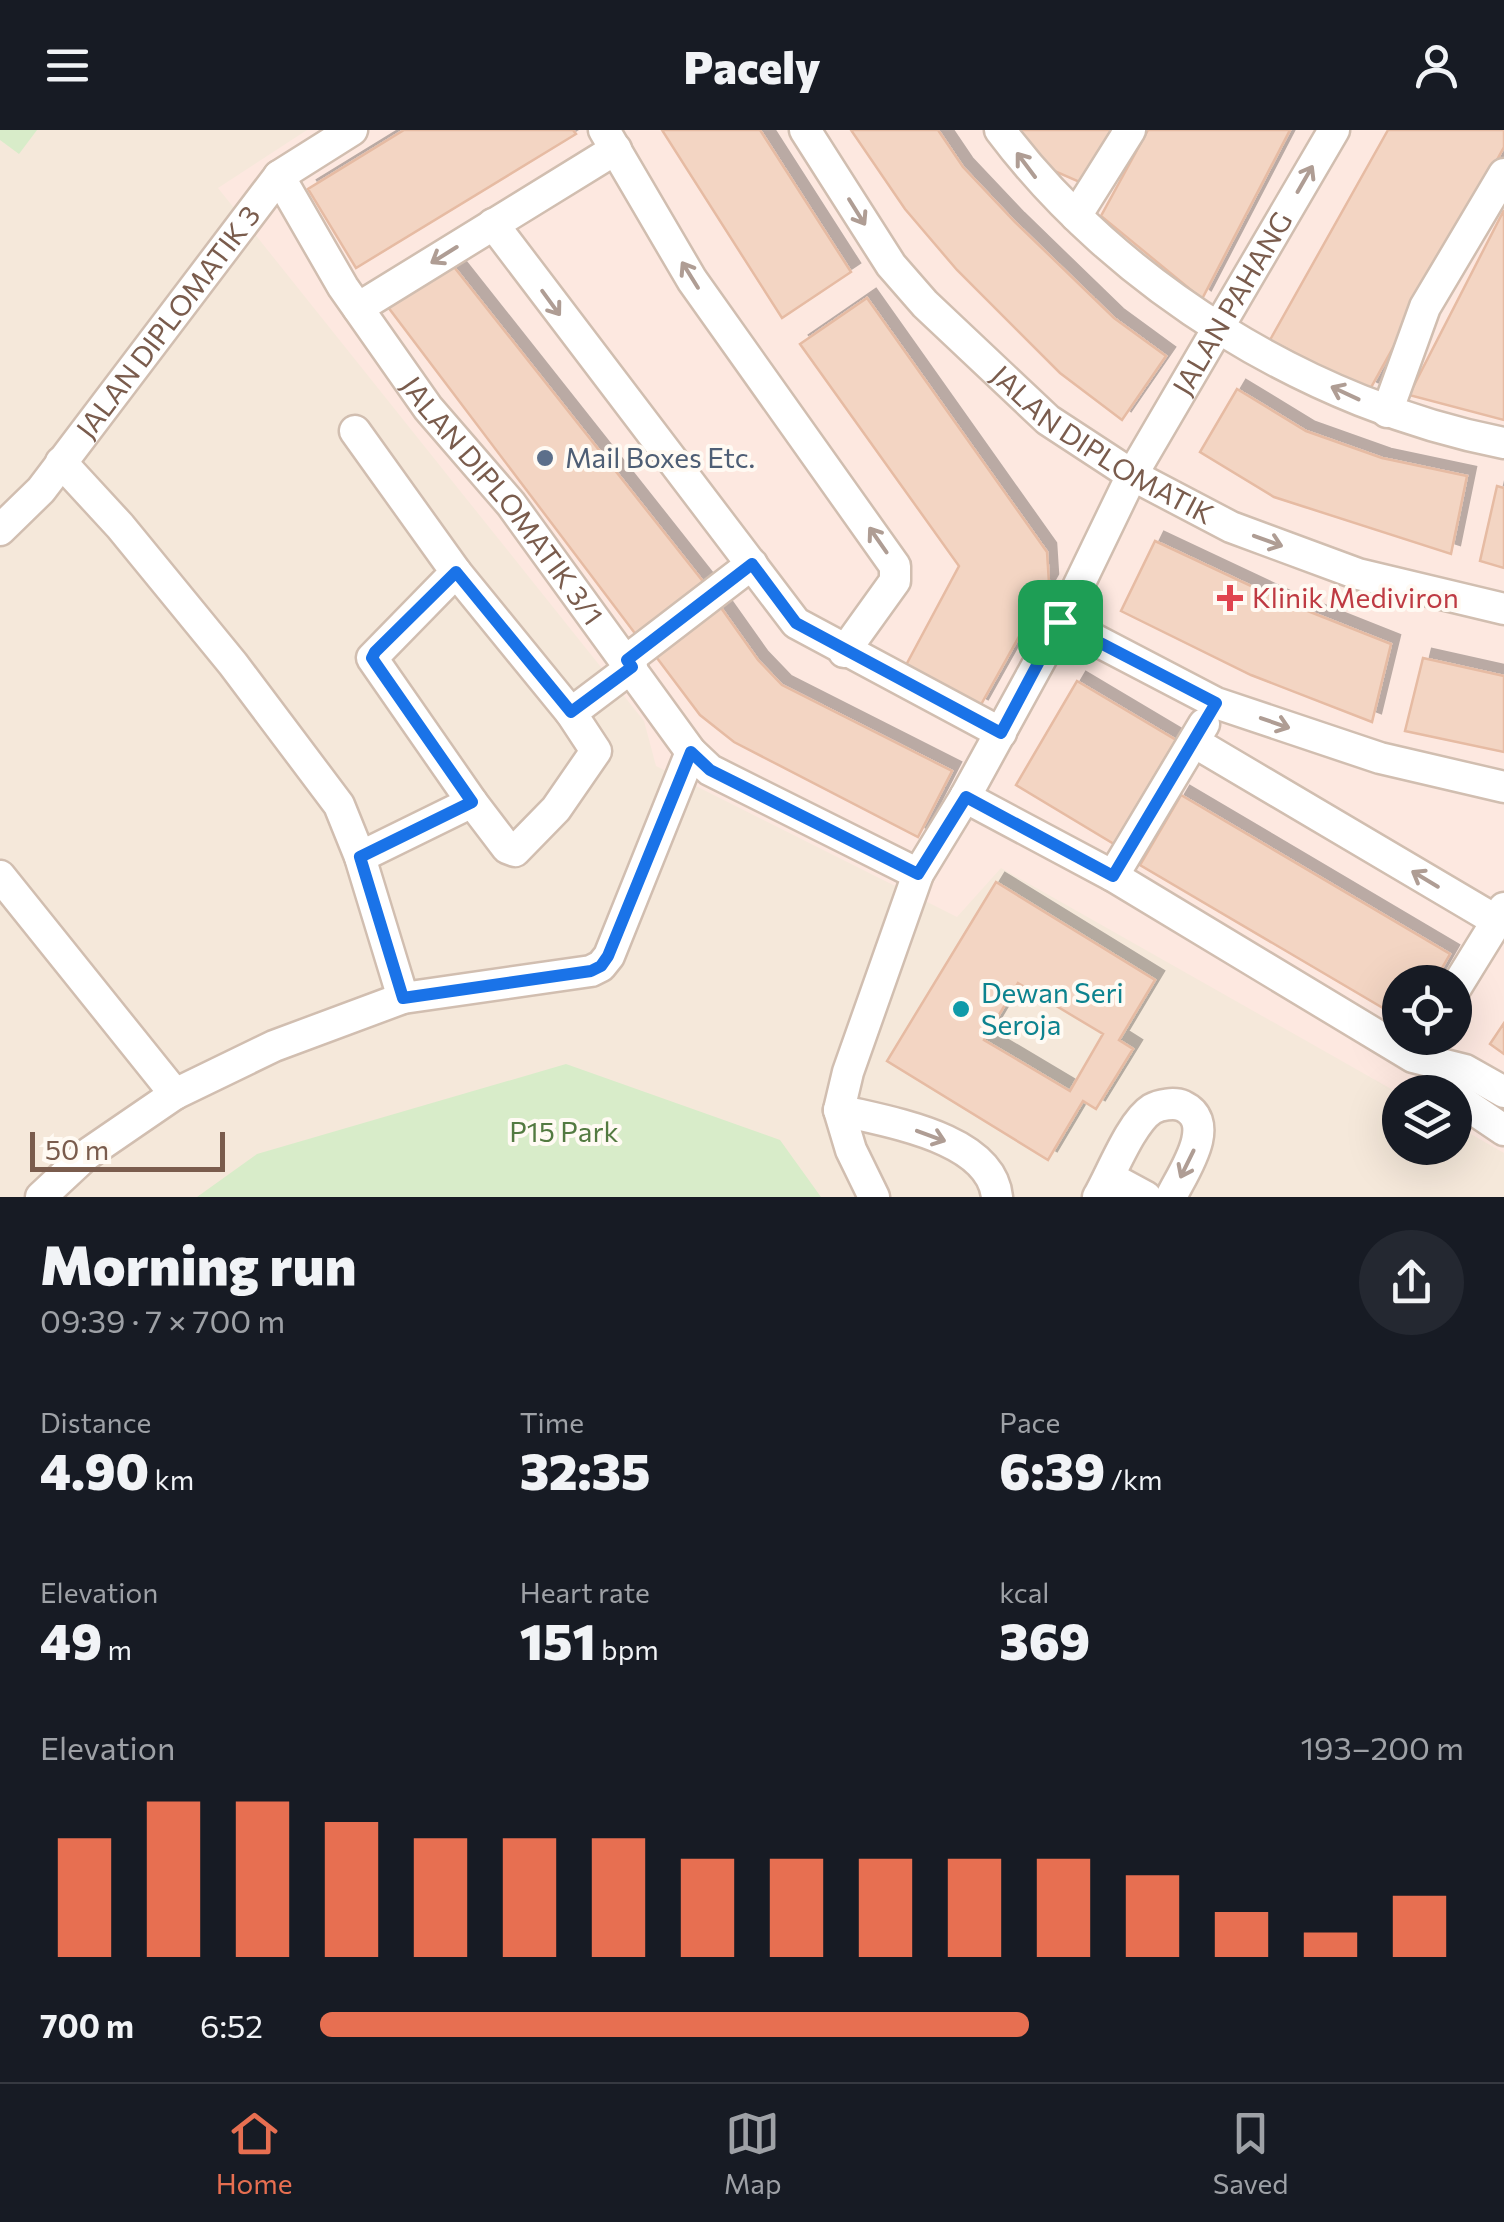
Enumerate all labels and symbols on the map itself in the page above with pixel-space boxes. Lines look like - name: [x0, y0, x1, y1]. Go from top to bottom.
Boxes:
- one-way arrow: [1016, 152, 1037, 179]
- one-way arrow: [1295, 165, 1315, 194]
- street label: JALAN DIPLOMATIK 3: [69, 198, 266, 444]
- one-way arrow: [847, 198, 867, 226]
- street label: JALAN PAHANG: [1165, 205, 1298, 401]
- one-way arrow: [430, 245, 459, 265]
- one-way arrow: [680, 261, 700, 290]
- one-way arrow: [540, 289, 561, 316]
- street label: JALAN DIPLOMATIK: [985, 358, 1220, 531]
- street label: JALAN DIPLOMATIK 3/1: [395, 370, 611, 631]
- one-way arrow: [1331, 382, 1361, 401]
- place label: Mail Boxes Etc.: [565, 440, 755, 474]
- marker: Mail Boxes Etc.: [534, 447, 556, 469]
- one-way arrow: [868, 527, 889, 555]
- one-way arrow: [1251, 533, 1282, 551]
- pin: [1018, 580, 1103, 665]
- place label: Klinik Mediviron: [1252, 580, 1459, 614]
- marker: Klinik Mediviron: [1217, 585, 1243, 611]
- one-way arrow: [1258, 715, 1290, 733]
- one-way arrow: [1411, 869, 1440, 889]
- place label: Dewan Seri Seroja: [981, 975, 1124, 1041]
- marker: Dewan Seri Seroja: [950, 998, 972, 1020]
- park label: P15 Park: [509, 1114, 619, 1148]
- scale bar: [30, 1127, 225, 1172]
- one-way arrow: [915, 1128, 946, 1146]
- one-way arrow: [1177, 1149, 1196, 1178]

